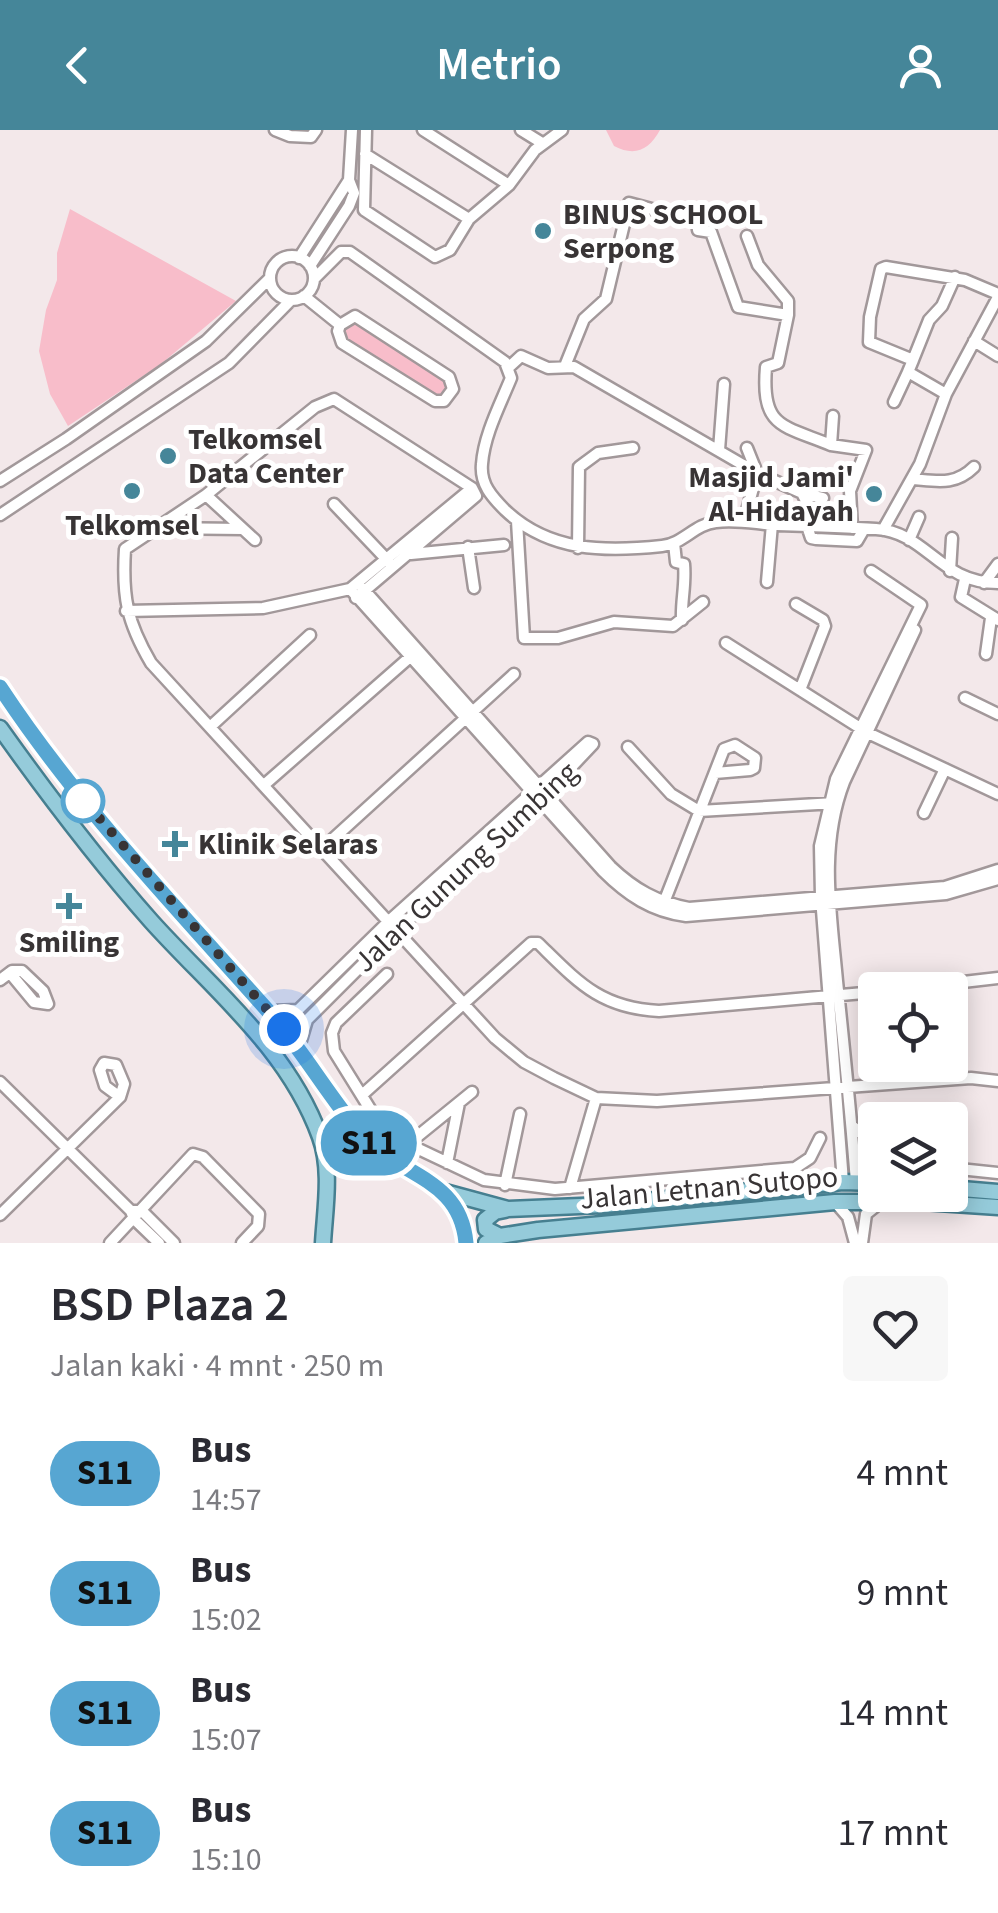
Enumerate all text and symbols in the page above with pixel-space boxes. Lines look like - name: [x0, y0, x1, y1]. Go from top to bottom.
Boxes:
- text: Metrio: [436, 33, 562, 97]
- icon: back: [50, 38, 105, 93]
- icon: person: [893, 38, 948, 93]
- place label: BINUS SCHOOL Serpong: [563, 193, 763, 270]
- marker: BINUS SCHOOL Serpong: [532, 220, 554, 242]
- place label: Telkomsel Data Center: [188, 418, 344, 495]
- marker: Telkomsel Data Center: [157, 445, 179, 467]
- place label: Masjid Jami' Al-Hidayah: [688, 456, 854, 533]
- marker: Telkomsel: [121, 480, 143, 502]
- marker: Masjid Jami' Al-Hidayah: [863, 483, 885, 505]
- place label: Telkomsel: [65, 504, 199, 547]
- street label: Jalan Gunung Sumbing: [344, 752, 588, 982]
- unlabelled marker: [62, 780, 104, 822]
- place label: Klinik Selaras: [198, 823, 378, 866]
- marker: Klinik Selaras: [162, 831, 188, 857]
- marker: Smiling: [56, 893, 82, 919]
- place label: Smiling: [19, 921, 119, 964]
- map controls: [858, 972, 968, 1212]
- button: locate: [858, 972, 968, 1082]
- your location: [259, 1004, 309, 1054]
- button: layers: [858, 1102, 968, 1212]
- line badge: S11: [312, 1110, 426, 1176]
- text: S11: [341, 1118, 397, 1168]
- street label: Jalan Letnan Sutopo: [578, 1155, 840, 1221]
- text: BSD Plaza 2: [50, 1271, 289, 1339]
- button: heart: [843, 1276, 948, 1381]
- text: Jalan kaki · 4 mnt · 250 m: [50, 1343, 384, 1389]
- text: Bus: [190, 1423, 251, 1477]
- text: 4 mnt: [856, 1446, 948, 1500]
- text: S11: [77, 1448, 133, 1498]
- text: 14:57: [190, 1477, 262, 1523]
- text: Bus: [190, 1543, 251, 1597]
- text: 9 mnt: [856, 1566, 948, 1620]
- text: S11: [77, 1568, 133, 1618]
- text: 15:02: [190, 1597, 262, 1643]
- text: Bus: [190, 1663, 251, 1717]
- text: 14 mnt: [837, 1686, 948, 1740]
- text: S11: [77, 1688, 133, 1738]
- text: 15:07: [190, 1717, 262, 1763]
- text: Bus: [190, 1783, 251, 1837]
- text: 17 mnt: [837, 1806, 948, 1860]
- text: S11: [77, 1808, 133, 1858]
- text: 15:10: [190, 1837, 262, 1883]

